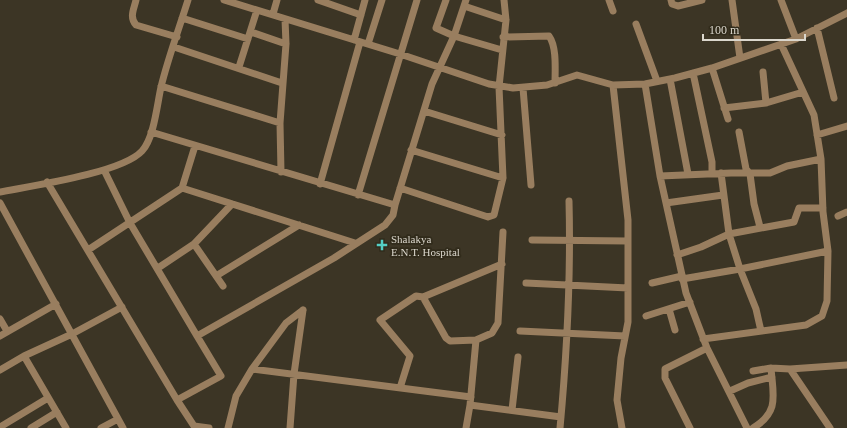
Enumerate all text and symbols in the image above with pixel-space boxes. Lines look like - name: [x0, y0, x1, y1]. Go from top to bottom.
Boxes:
- scale bar: [703, 16, 805, 42]
- text: 100 m: [709, 23, 740, 37]
- place label: Shalakya E.N.T. Hospital: [391, 233, 460, 258]
- marker: Shalakya E.N.T. Hospital: [376, 239, 388, 251]

